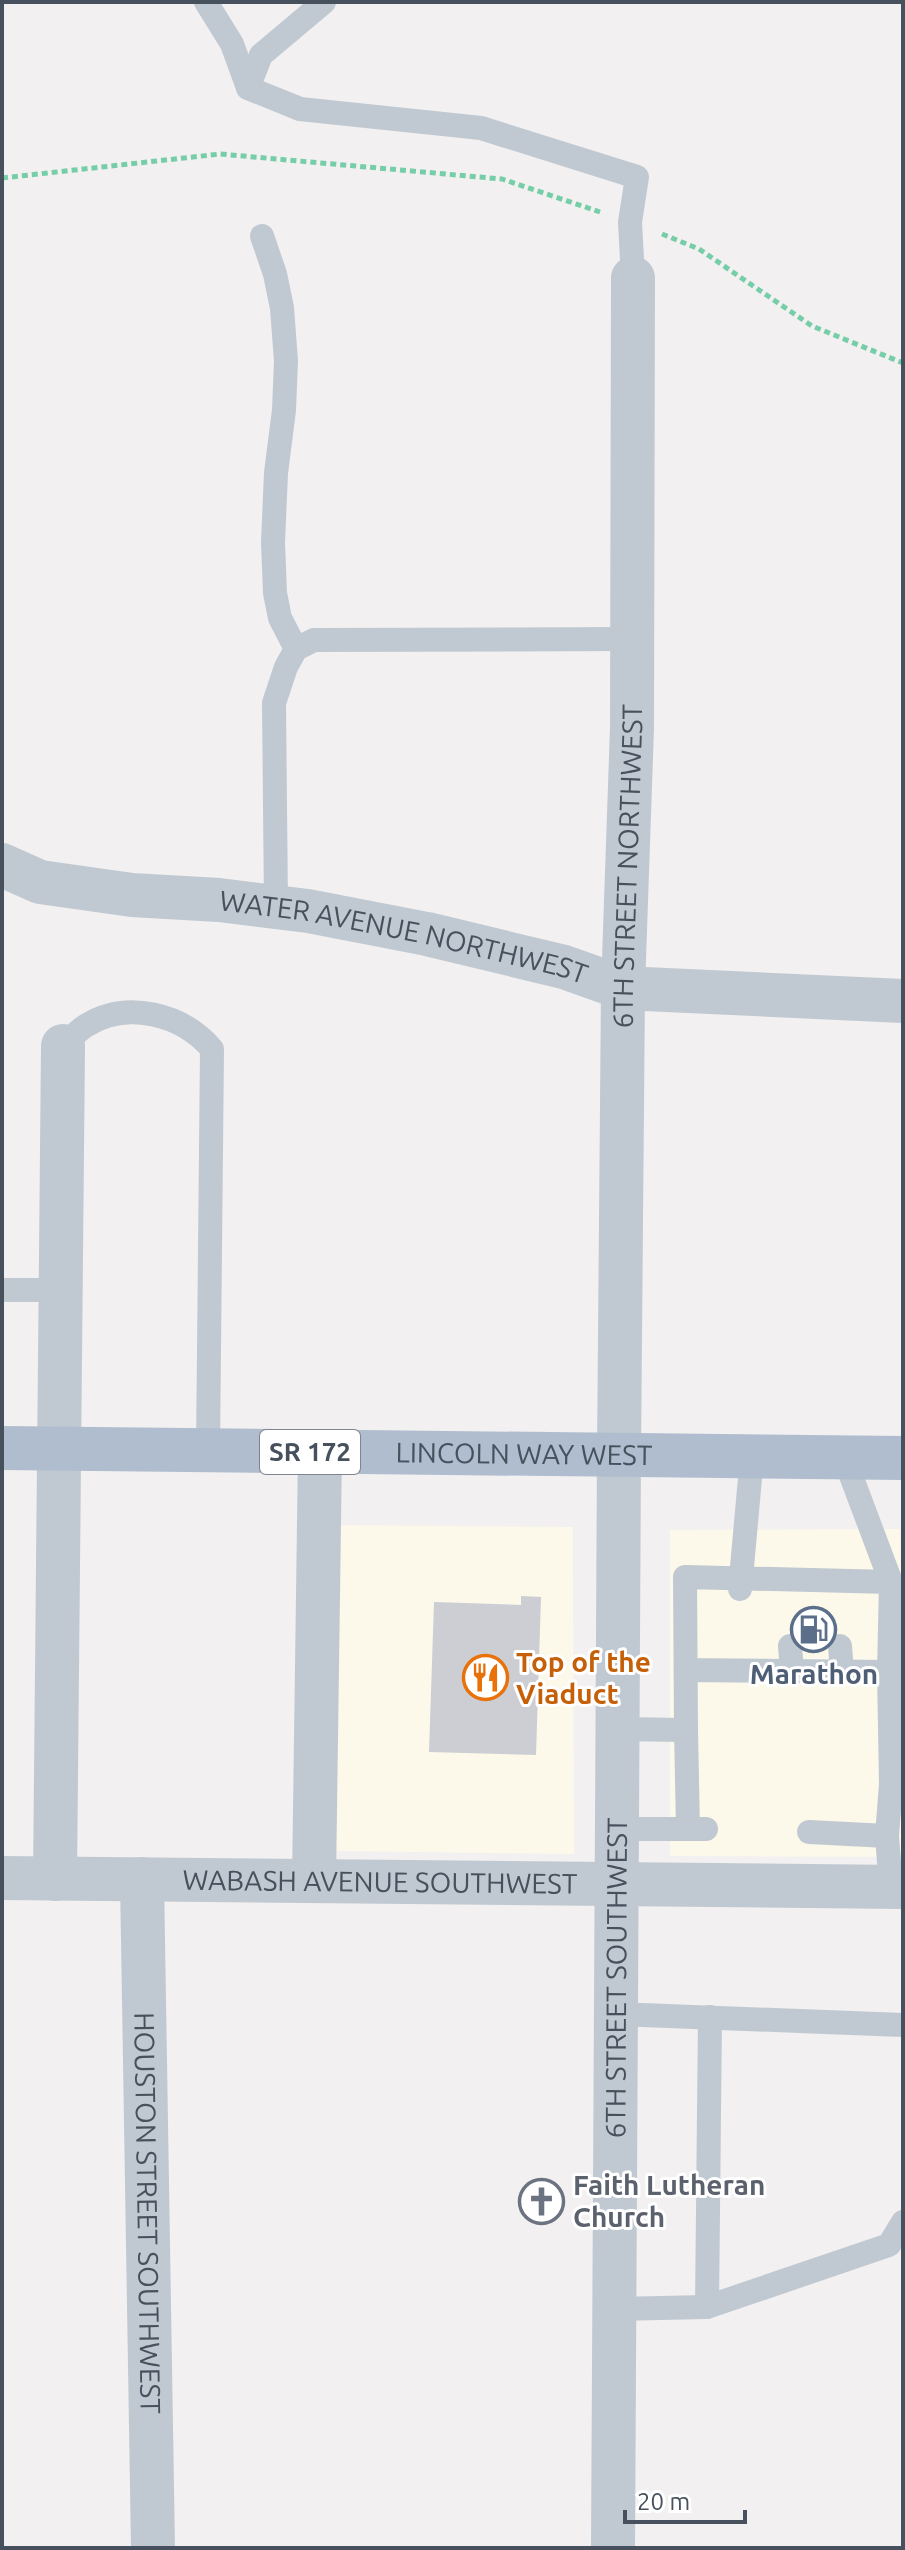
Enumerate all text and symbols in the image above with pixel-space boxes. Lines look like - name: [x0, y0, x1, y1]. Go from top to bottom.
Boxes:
- street label: 6TH STREET NORTHWEST: [607, 703, 647, 1028]
- street label: WATER AVENUE NORTHWEST: [218, 884, 592, 989]
- road number: SR 172: [260, 1430, 360, 1474]
- street label: LINCOLN WAY WEST: [395, 1436, 653, 1470]
- fuel station icon: Marathon: [790, 1605, 838, 1653]
- place label: Top of the Viaduct: [516, 1646, 651, 1709]
- restaurant icon: Top of the Viaduct: [461, 1654, 509, 1702]
- place label: Marathon: [750, 1658, 878, 1689]
- street label: 6TH STREET SOUTHWEST: [599, 1817, 632, 2139]
- street label: WABASH AVENUE SOUTHWEST: [182, 1864, 578, 1899]
- street label: HOUSTON STREET SOUTHWEST: [129, 2012, 167, 2415]
- place label: Faith Lutheran Church: [573, 2169, 765, 2232]
- church icon: Faith Lutheran Church: [518, 2177, 566, 2225]
- scale bar: [625, 2474, 745, 2524]
- text: 20 m: [637, 2488, 690, 2515]

